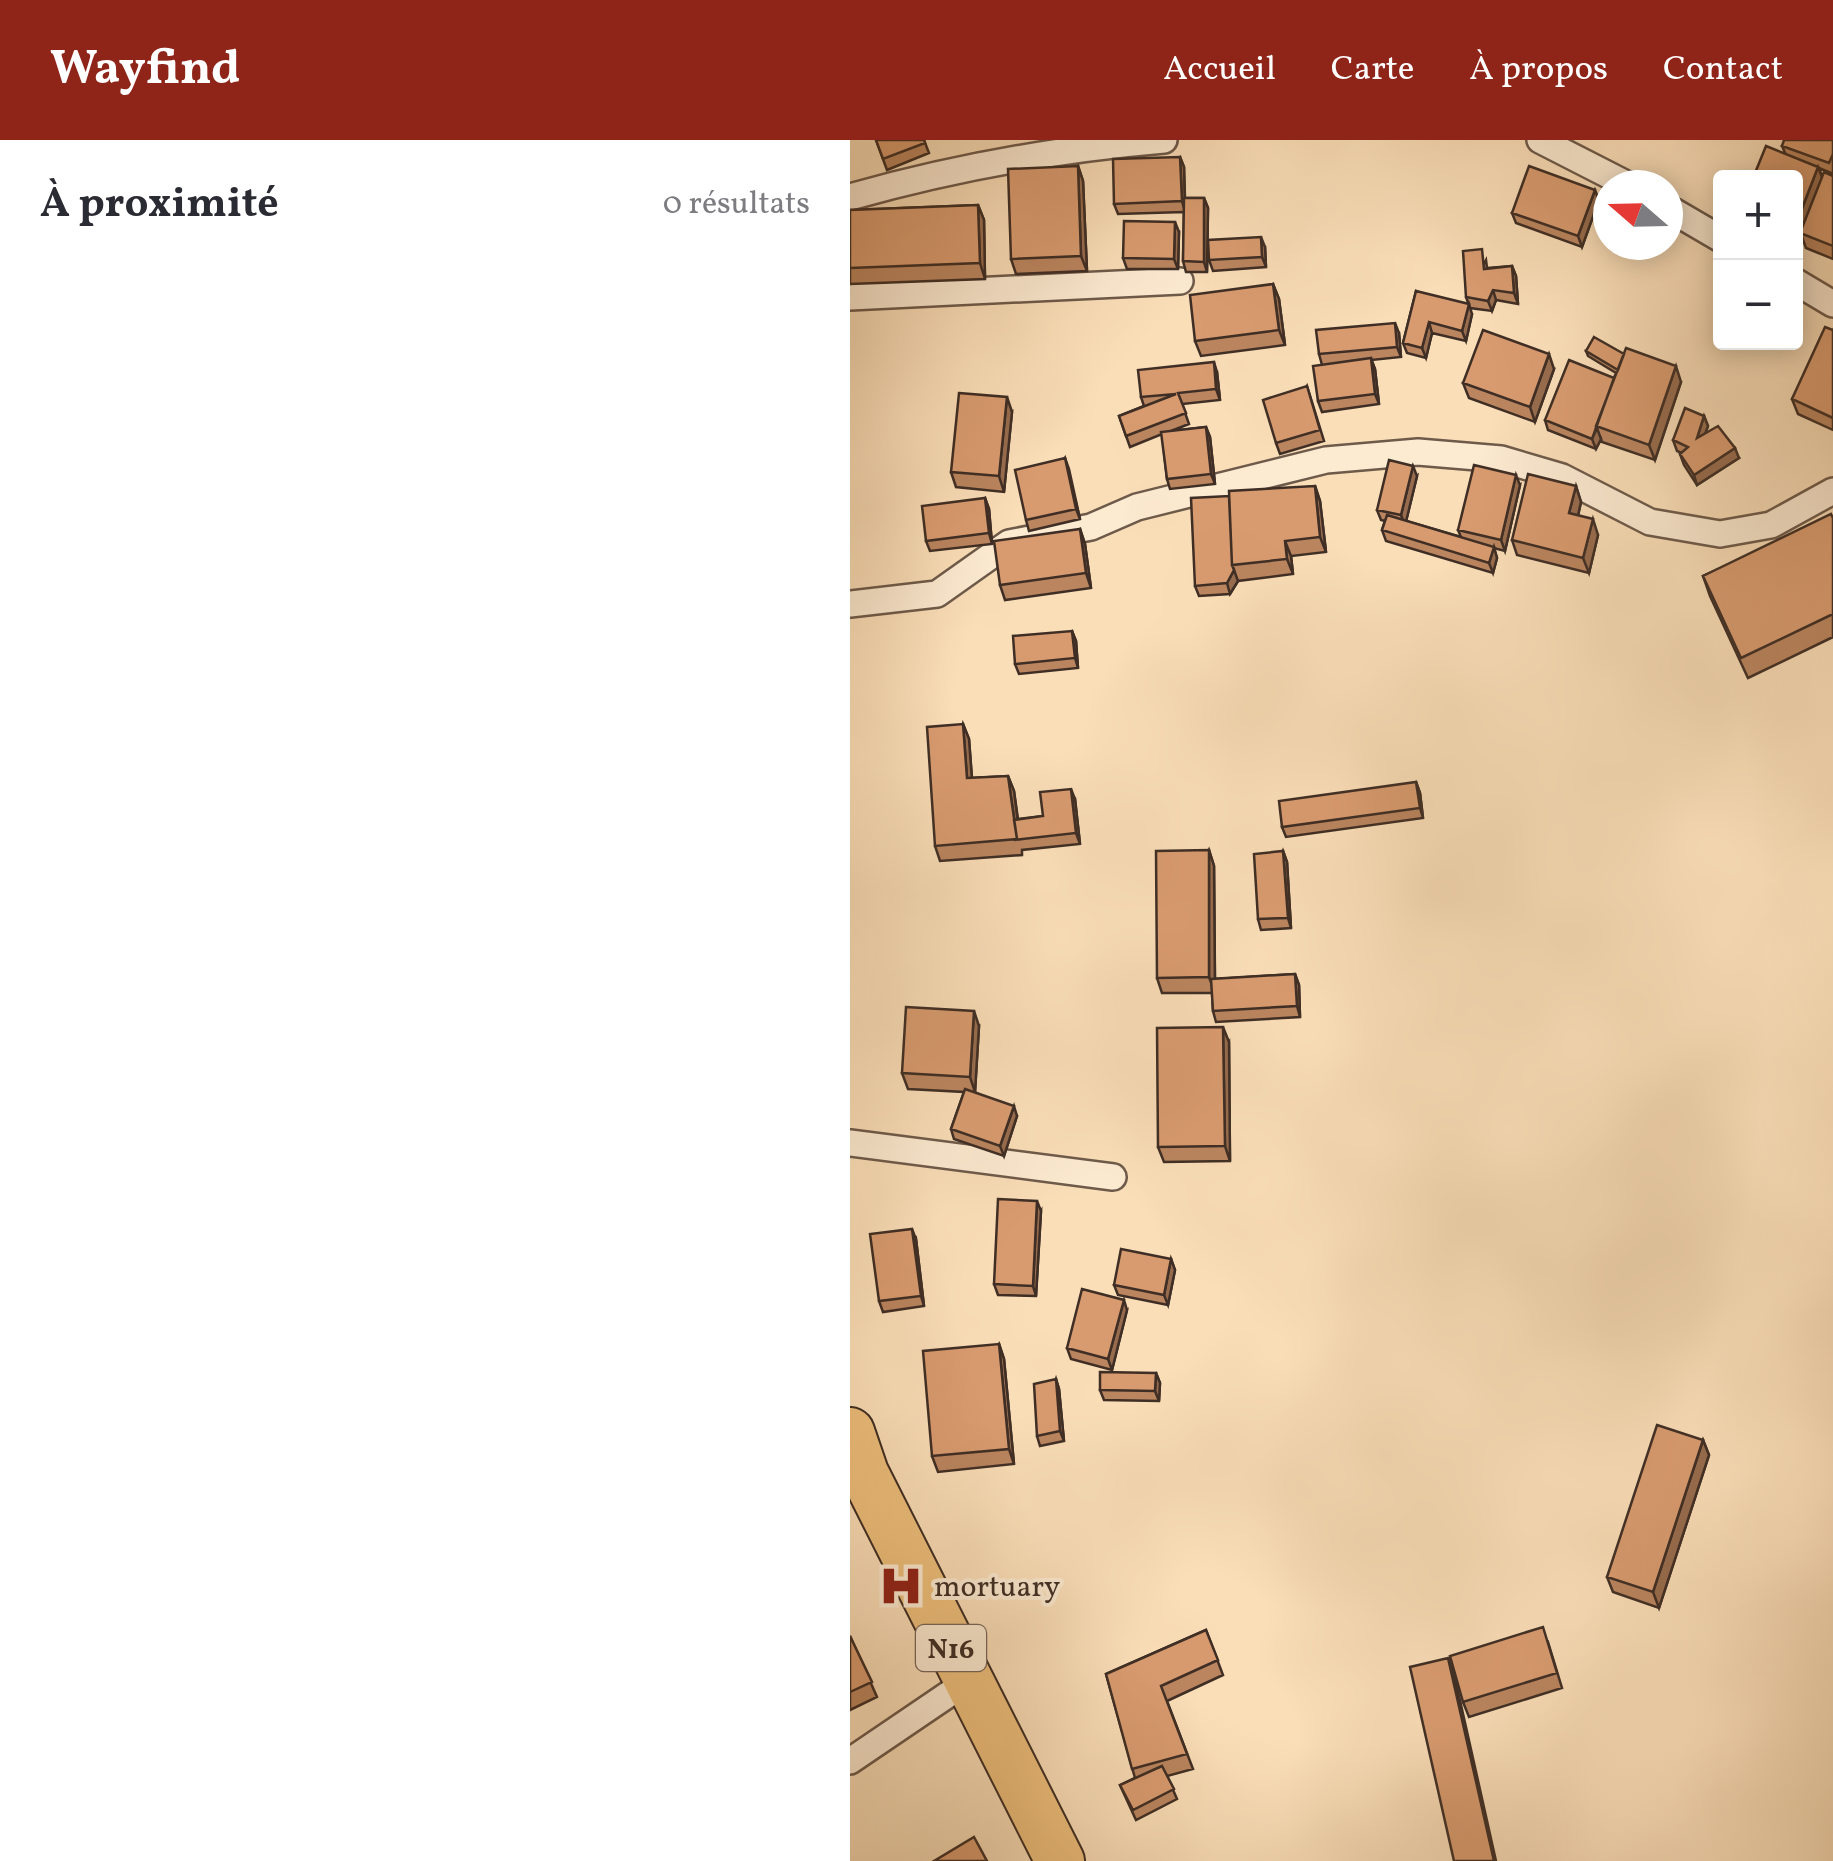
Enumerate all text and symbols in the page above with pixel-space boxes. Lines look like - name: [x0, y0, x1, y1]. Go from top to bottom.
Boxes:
- text: Wayfind: [50, 37, 240, 104]
- text: Accueil: [1163, 46, 1276, 94]
- text: Carte: [1331, 46, 1414, 94]
- text: À propos: [1469, 46, 1608, 94]
- text: Contact: [1663, 46, 1783, 94]
- north arrow: [1593, 170, 1683, 260]
- map controls: [1713, 170, 1803, 350]
- button: +: [1713, 170, 1803, 260]
- text: À proximité: [40, 176, 279, 235]
- text: 0 résultats: [663, 183, 810, 227]
- button: −: [1713, 260, 1803, 350]
- hospital icon: mortuary: [877, 1562, 925, 1610]
- place label: mortuary: [934, 1567, 1060, 1609]
- road number: N16: [916, 1625, 986, 1671]

